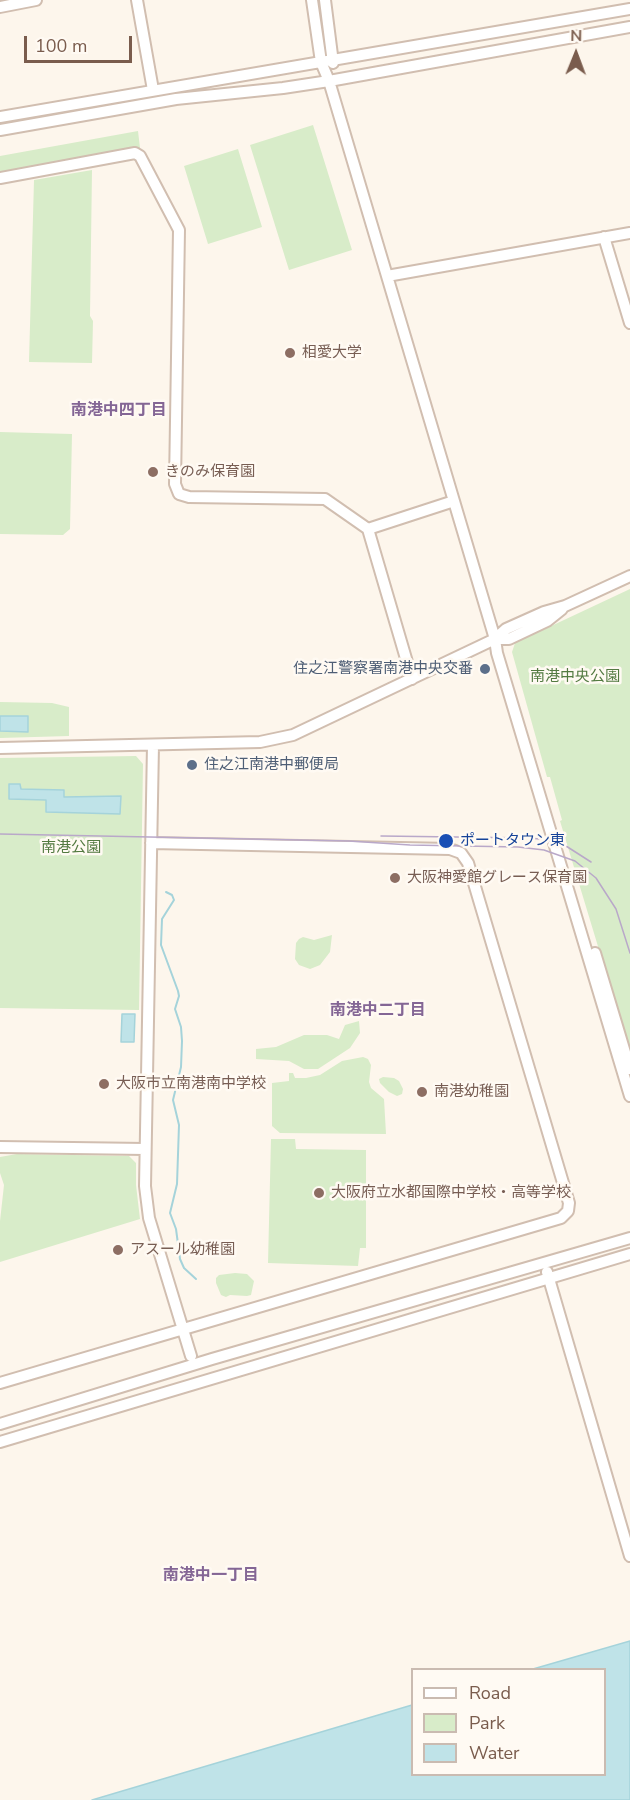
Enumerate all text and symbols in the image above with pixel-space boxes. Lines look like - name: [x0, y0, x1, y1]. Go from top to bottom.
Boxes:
- scale bar: [27, 24, 135, 62]
- north arrow: [546, 24, 606, 84]
- text: N: [570, 25, 582, 47]
- text: 100 m: [35, 34, 87, 58]
- place label: 相愛大学: [302, 344, 362, 362]
- marker: 相愛大学: [283, 346, 297, 360]
- district label: 南港中四丁目: [71, 401, 167, 421]
- place label: きのみ保育園: [165, 463, 255, 481]
- marker: きのみ保育園: [146, 465, 160, 479]
- place label: 住之江警察署南港中央交番: [293, 660, 473, 678]
- marker: 住之江警察署南港中央交番: [478, 662, 492, 676]
- park label: 南港中央公園: [530, 668, 620, 686]
- place label: 住之江南港中郵便局: [204, 756, 339, 774]
- marker: 住之江南港中郵便局: [185, 758, 199, 772]
- marker: ポートタウン東: [437, 832, 455, 850]
- place label: ポートタウン東: [460, 832, 565, 850]
- park label: 南港公園: [41, 839, 101, 857]
- place label: 大阪神愛館グレース保育園: [407, 869, 587, 887]
- marker: 大阪神愛館グレース保育園: [388, 871, 402, 885]
- district label: 南港中二丁目: [330, 1001, 426, 1021]
- place label: 大阪市立南港南中学校: [116, 1075, 266, 1093]
- marker: 大阪市立南港南中学校: [97, 1077, 111, 1091]
- place label: 南港幼稚園: [434, 1083, 509, 1101]
- marker: 南港幼稚園: [415, 1085, 429, 1099]
- place label: 大阪府立水都国際中学校・高等学校: [331, 1184, 571, 1202]
- marker: 大阪府立水都国際中学校・高等学校: [312, 1186, 326, 1200]
- place label: アスール幼稚園: [130, 1241, 235, 1259]
- marker: アスール幼稚園: [111, 1243, 125, 1257]
- district label: 南港中一丁目: [163, 1566, 259, 1586]
- legend: [411, 1668, 606, 1776]
- text: Road: [469, 1681, 511, 1705]
- text: Park: [469, 1711, 505, 1735]
- text: Water: [469, 1741, 520, 1765]

